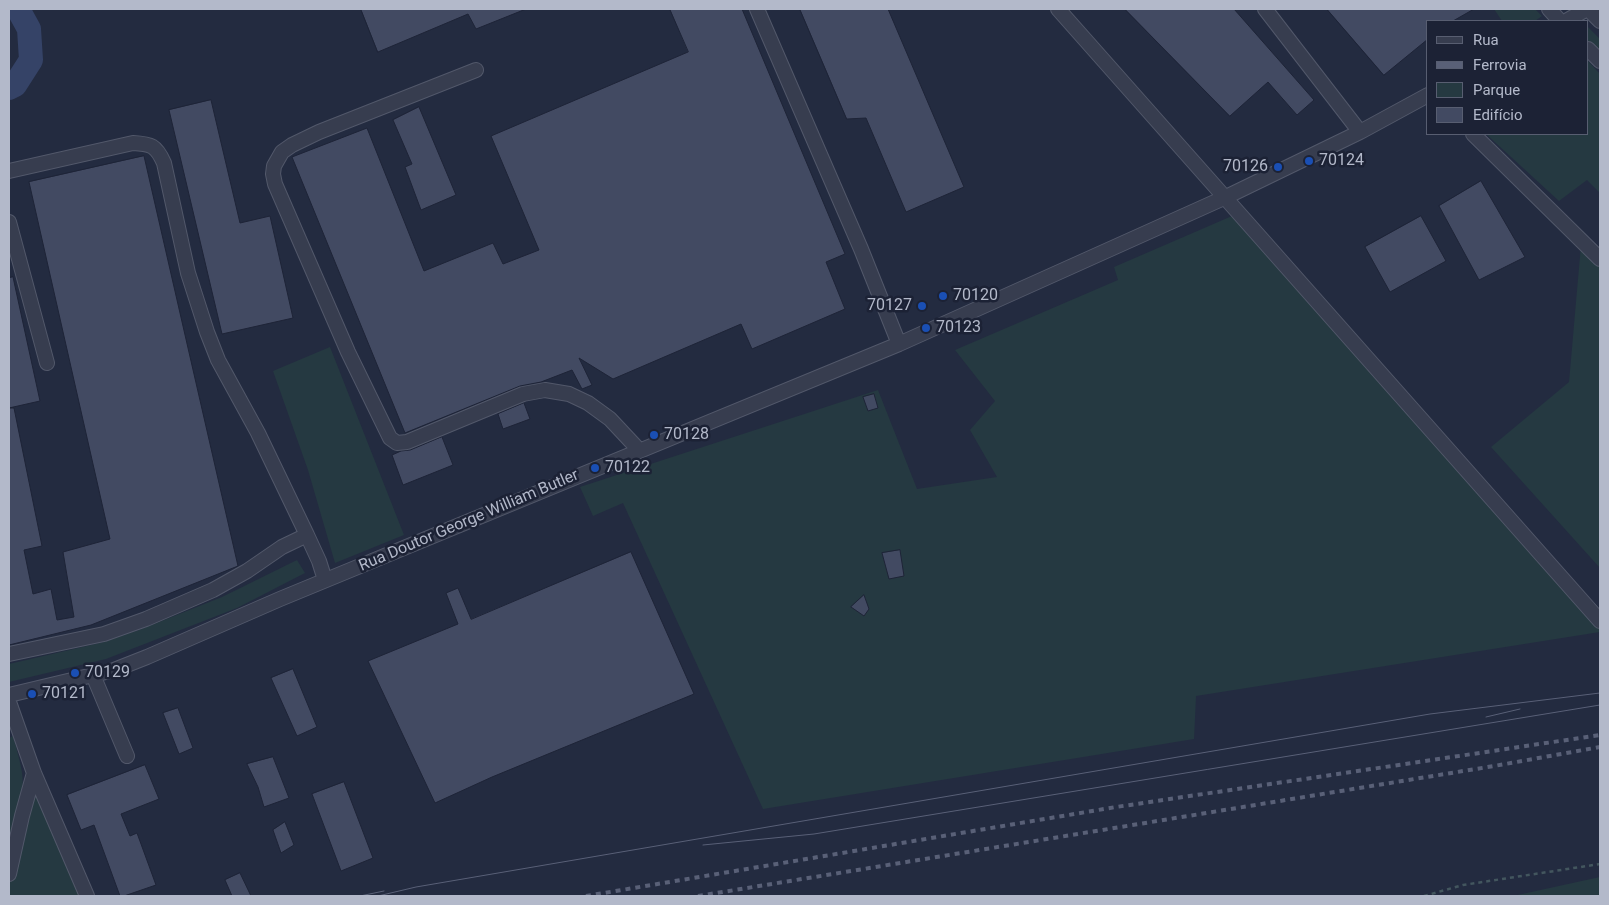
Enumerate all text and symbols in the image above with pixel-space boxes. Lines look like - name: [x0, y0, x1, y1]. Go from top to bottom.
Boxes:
- legend: [1426, 20, 1589, 135]
- text: Rua: [1473, 31, 1499, 49]
- text: Ferrovia: [1473, 56, 1527, 74]
- text: Parque: [1473, 81, 1520, 99]
- text: Edifício: [1473, 106, 1522, 124]
- place label: 70124: [1319, 151, 1364, 171]
- marker: 70124: [1303, 155, 1315, 167]
- place label: 70126: [1223, 157, 1268, 177]
- marker: 70126: [1272, 161, 1284, 173]
- place label: 70120: [953, 286, 998, 306]
- marker: 70120: [937, 290, 949, 302]
- place label: 70127: [867, 296, 912, 316]
- marker: 70127: [916, 300, 928, 312]
- place label: 70123: [936, 318, 981, 338]
- marker: 70123: [920, 322, 932, 334]
- place label: 70128: [664, 425, 709, 445]
- marker: 70128: [648, 429, 660, 441]
- place label: 70122: [605, 458, 650, 478]
- marker: 70122: [589, 462, 601, 474]
- street label: Rua Doutor George William Butler: [356, 466, 582, 576]
- place label: 70129: [85, 663, 130, 683]
- marker: 70129: [69, 667, 81, 679]
- place label: 70121: [42, 684, 87, 704]
- marker: 70121: [26, 688, 38, 700]

